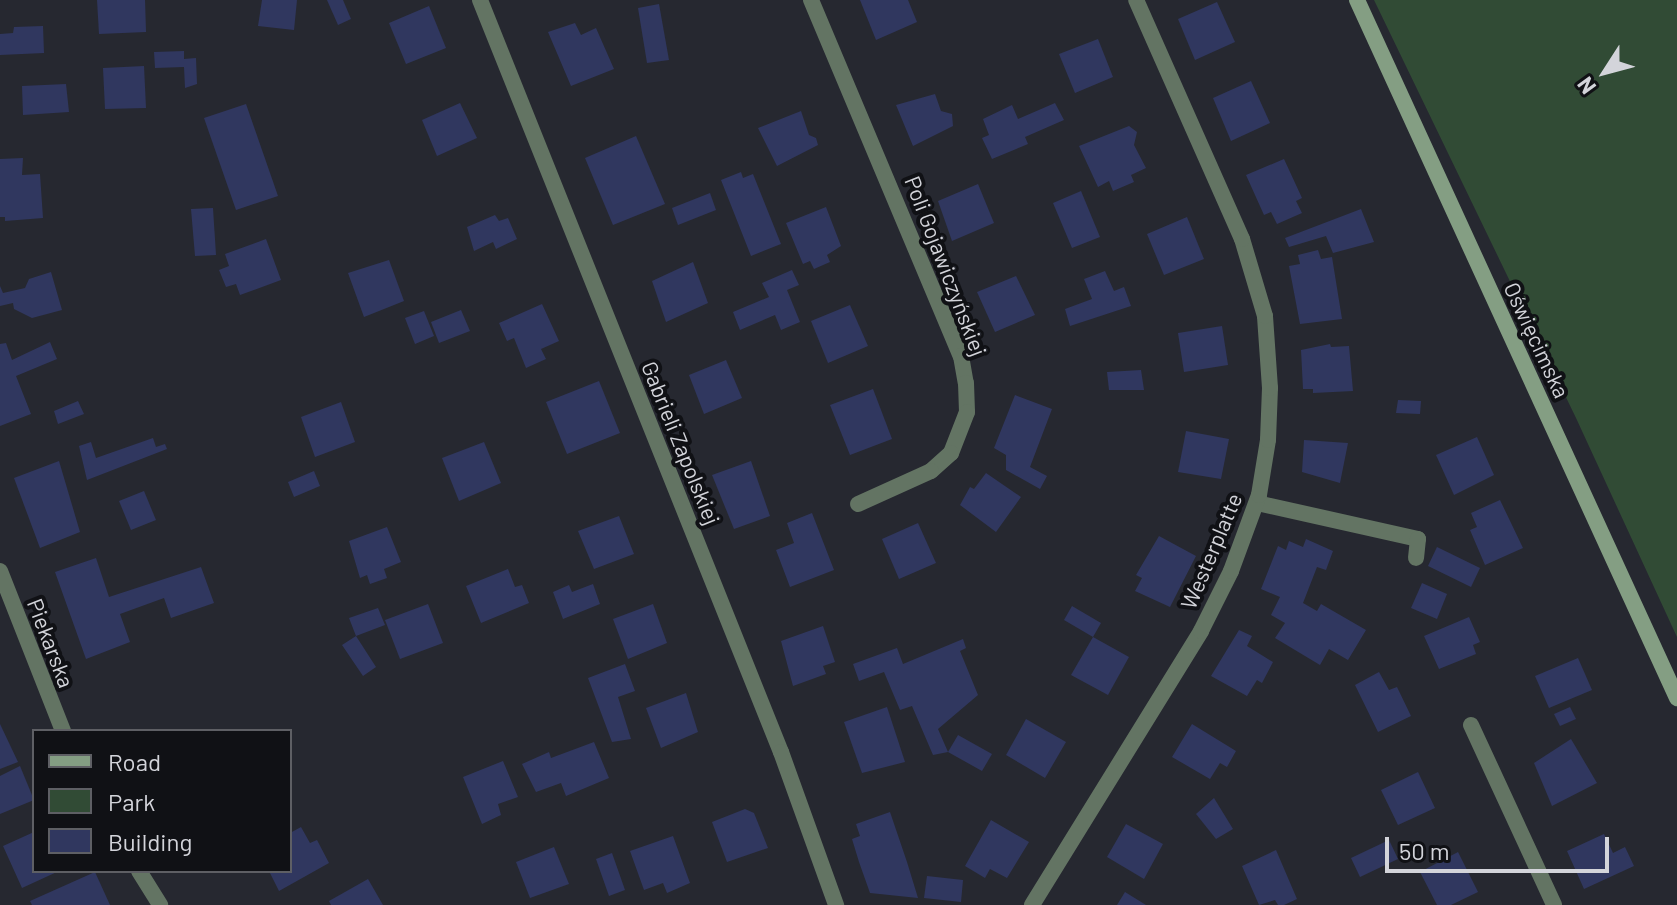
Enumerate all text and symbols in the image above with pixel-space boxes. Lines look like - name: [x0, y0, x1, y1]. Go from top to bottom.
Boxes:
- north arrow: [1565, 32, 1645, 112]
- text: N: [1571, 73, 1600, 100]
- street label: Poli Gojawiczyńskiej: [899, 172, 993, 360]
- street label: Oświęcimska: [1499, 278, 1575, 402]
- street label: Gabrieli Zapolskiej: [636, 358, 726, 528]
- street label: Westerplatte: [1175, 489, 1247, 613]
- street label: Piekarska: [22, 595, 80, 691]
- legend: [32, 729, 292, 873]
- text: Road: [108, 747, 161, 776]
- text: Park: [108, 787, 155, 816]
- scale bar: [1389, 821, 1613, 871]
- text: Building: [108, 827, 192, 856]
- text: 50 m: [1399, 836, 1450, 865]

